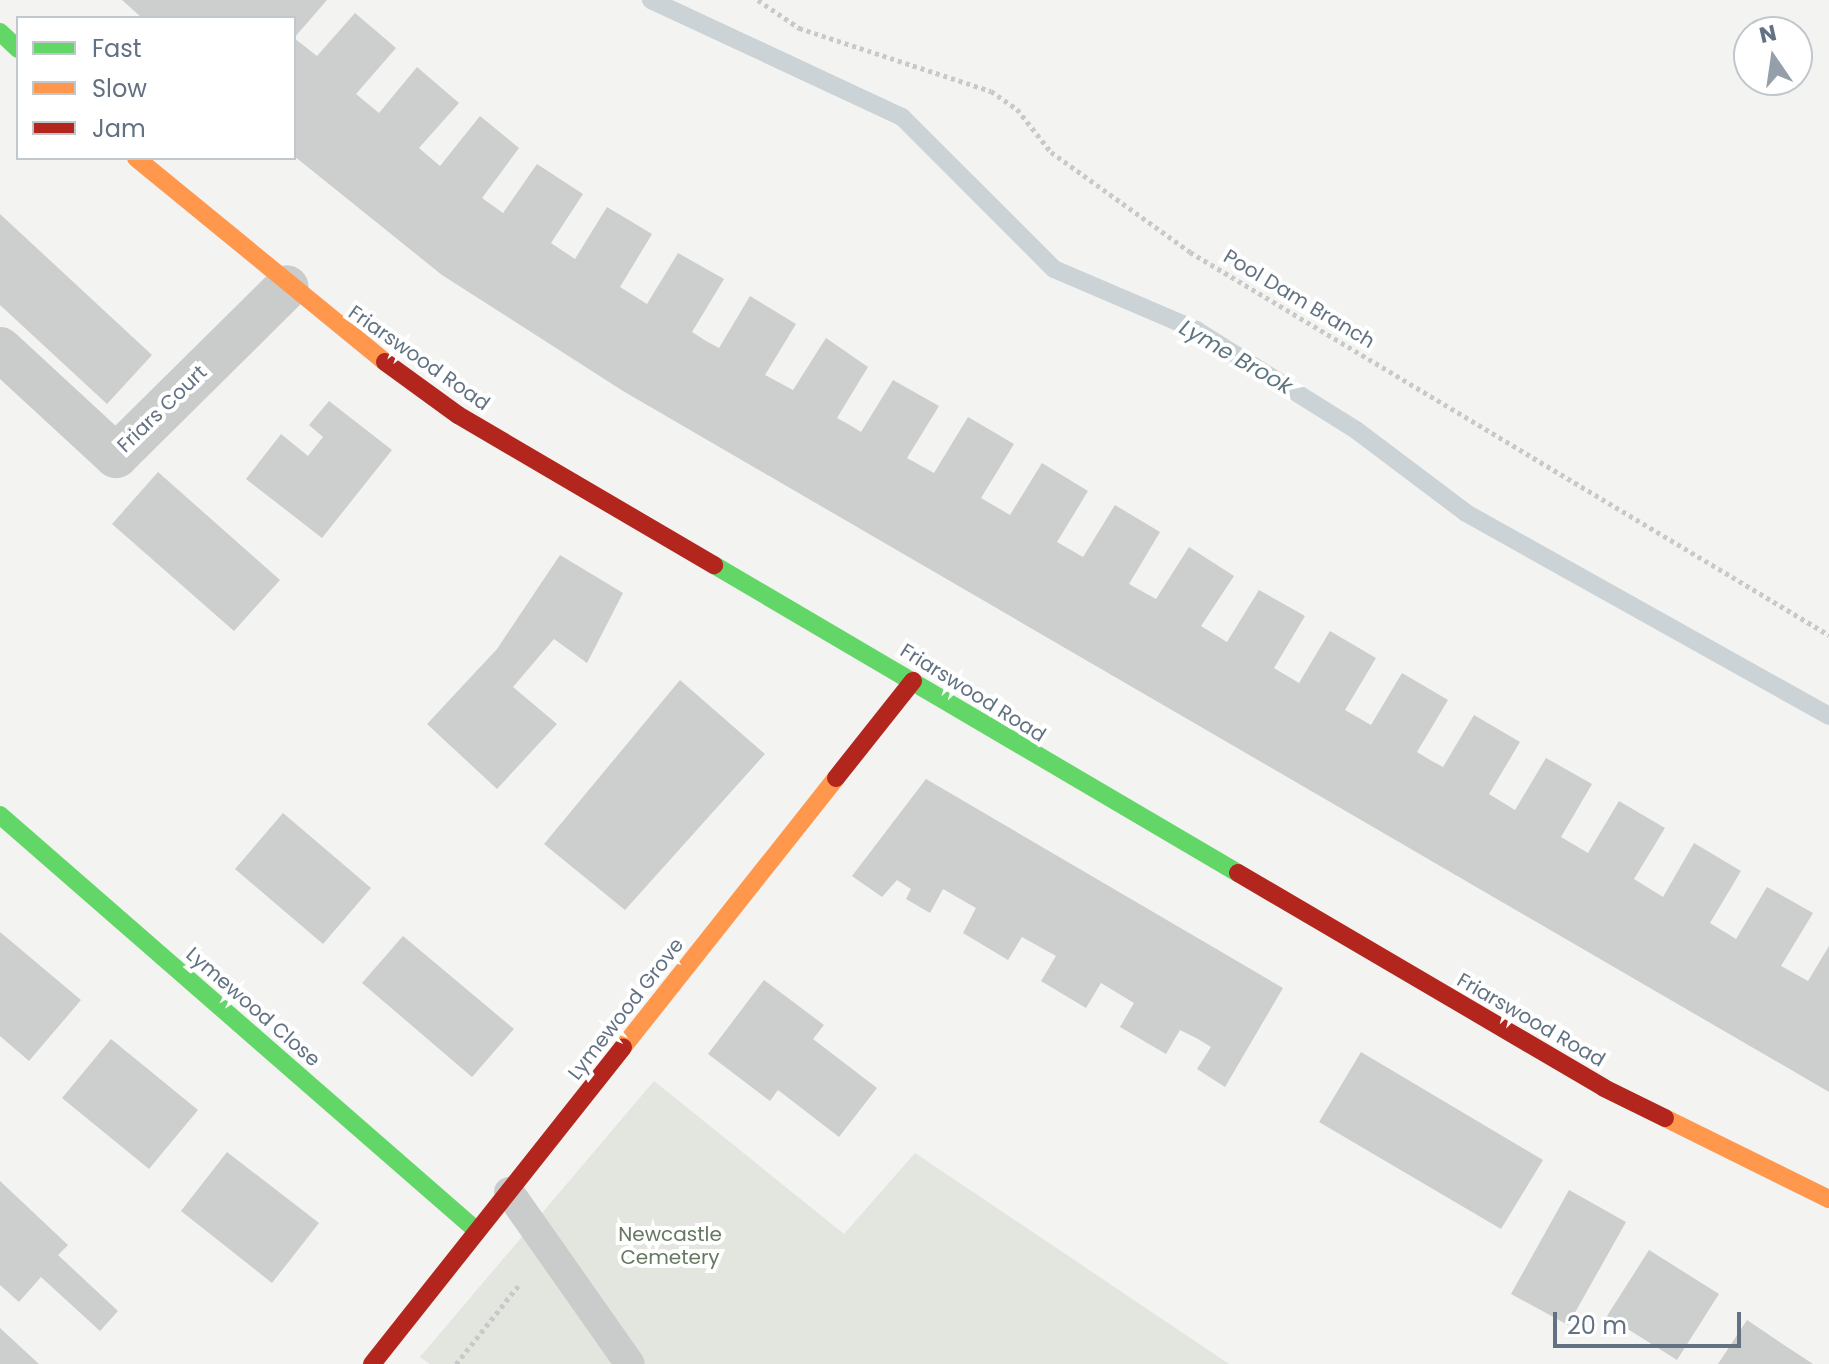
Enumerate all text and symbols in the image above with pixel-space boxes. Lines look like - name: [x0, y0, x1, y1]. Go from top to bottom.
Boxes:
- legend: [16, 16, 296, 160]
- north arrow: [1733, 16, 1813, 96]
- text: N: [1756, 17, 1779, 51]
- text: Fast: [92, 32, 142, 65]
- text: Slow: [92, 72, 147, 105]
- text: Jam: [92, 112, 146, 145]
- street label: Pool Dam Branch: [1219, 244, 1379, 354]
- street label: Friarswood Road: [344, 300, 494, 416]
- water label: Lyme Brook: [1175, 314, 1297, 400]
- street label: Friars Court: [112, 360, 212, 458]
- street label: Friarswood Road: [896, 639, 1050, 747]
- street label: Lymewood Grove: [563, 933, 689, 1085]
- street label: Lymewood Close: [181, 942, 325, 1072]
- street label: Friarswood Road: [1453, 968, 1609, 1072]
- park label: Newcastle Cemetery: [618, 1222, 722, 1269]
- scale bar: [1557, 1296, 1745, 1346]
- text: 20 m: [1567, 1309, 1627, 1342]

